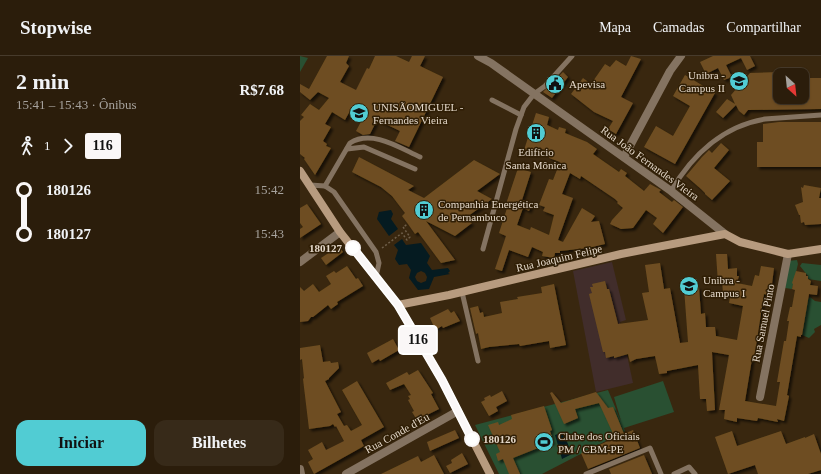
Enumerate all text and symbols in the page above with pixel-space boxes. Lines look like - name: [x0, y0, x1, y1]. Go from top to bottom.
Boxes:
- text: Stopwise: [20, 17, 92, 38]
- text: Mapa: [599, 20, 631, 35]
- text: Camadas: [653, 20, 704, 35]
- text: Compartilhar: [726, 20, 801, 35]
- north arrow: [773, 68, 809, 104]
- map controls: [773, 68, 809, 104]
- text: 2 min: [16, 69, 69, 94]
- place label: Unibra - Campus II: [679, 69, 725, 94]
- school or university icon: Unibra - Campus II: [728, 70, 750, 92]
- public building icon: Apevisa: [544, 73, 566, 95]
- place label: Apevisa: [569, 78, 605, 90]
- text: R$7.68: [239, 82, 284, 98]
- text: 15:41 – 15:43 · Ônibus: [16, 97, 137, 112]
- place label: UNISÃOMIGUEL - Fernandes Vieira: [373, 101, 464, 126]
- school or university icon: UNISÃOMIGUEL - Fernandes Vieira: [348, 102, 370, 124]
- building icon: Edifício Santa Mônica: [525, 122, 547, 144]
- street label: Rua João Fernandes Vieira: [599, 123, 701, 203]
- icon: walk: [16, 135, 38, 157]
- icon: forward: [57, 135, 79, 157]
- text: 1: [44, 138, 51, 153]
- text: 116: [93, 138, 113, 153]
- place label: Edifício Santa Mônica: [506, 146, 567, 171]
- text: 180126: [46, 182, 91, 198]
- text: 15:42: [254, 182, 284, 197]
- place label: Companhia Energética de Pernambuco: [438, 198, 538, 223]
- building icon: Companhia Energética de Pernambuco: [413, 199, 435, 221]
- text: 180127: [46, 226, 91, 242]
- text: 15:43: [254, 226, 284, 241]
- marker: 180127: [345, 240, 361, 256]
- place label: 180127: [309, 242, 343, 254]
- street label: Rua Joaquim Felipe: [515, 242, 603, 274]
- place label: Unibra - Campus I: [703, 274, 746, 299]
- school or university icon: Unibra - Campus I: [678, 275, 700, 297]
- street label: Rua Samuel Pinto: [750, 282, 777, 363]
- line badge: 116: [395, 327, 441, 353]
- text: 116: [408, 332, 428, 347]
- street label: Rua Conde d'Eu: [363, 410, 432, 456]
- button: Iniciar: [16, 420, 146, 466]
- button: Bilhetes: [154, 420, 284, 466]
- place label: Clube dos Oficiais PM / CBM-PE: [558, 430, 640, 455]
- marker: 180126: [464, 431, 480, 447]
- sports icon: Clube dos Oficiais PM / CBM-PE: [533, 431, 555, 453]
- place label: 180126: [483, 433, 517, 445]

